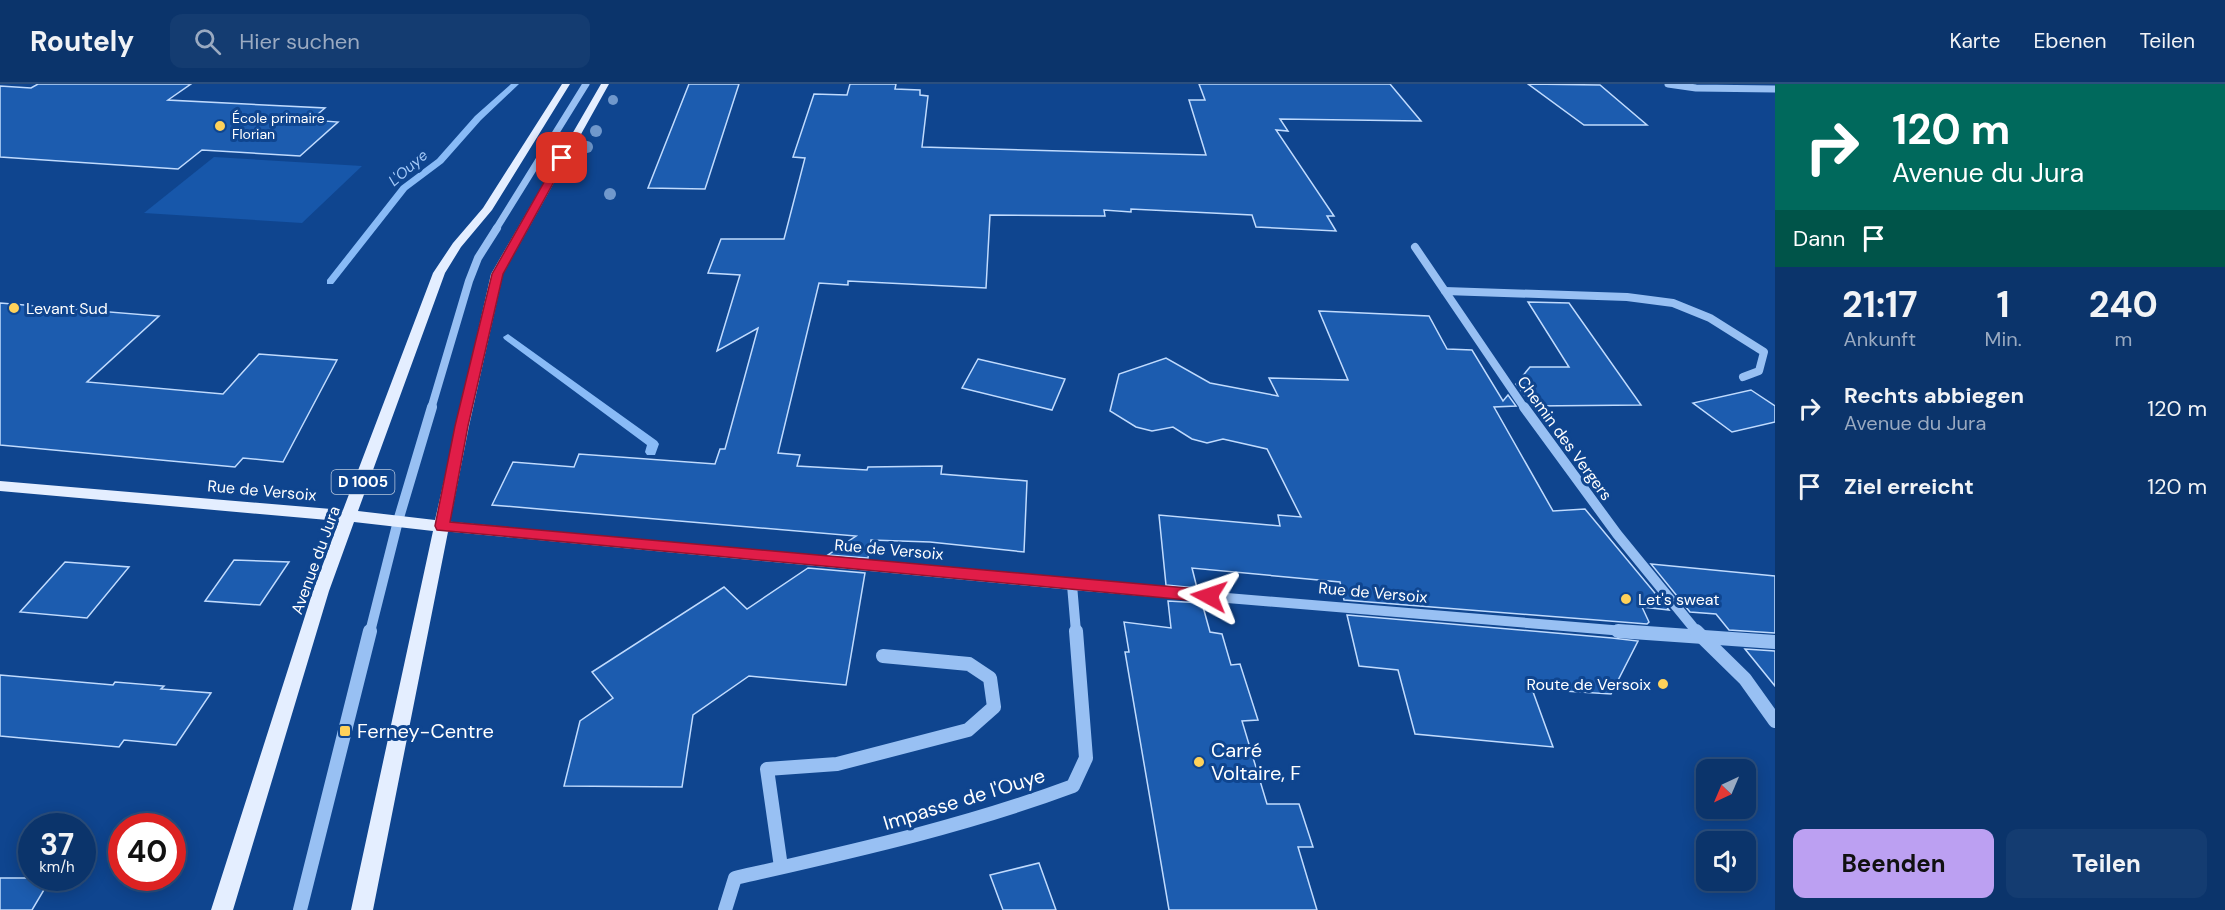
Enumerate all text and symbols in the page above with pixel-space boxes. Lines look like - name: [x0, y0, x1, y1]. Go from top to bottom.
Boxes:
- search box: [170, 14, 590, 68]
- text: Routely: [30, 23, 134, 60]
- icon: search: [191, 25, 224, 58]
- text: Hier suchen: [239, 27, 360, 56]
- text: Karte: [1950, 27, 2000, 55]
- text: Ebenen: [2033, 27, 2106, 55]
- text: Teilen: [2139, 27, 2195, 55]
- text: 120 m: [1892, 102, 2010, 157]
- icon: right: [1793, 108, 1871, 186]
- place label: École primaire Florian: [232, 109, 325, 143]
- marker: École primaire Florian: [213, 119, 227, 133]
- pin: [536, 132, 587, 183]
- icon: arrive: [545, 141, 578, 174]
- water label: L'Ouye: [384, 145, 432, 191]
- text: Avenue du Jura: [1892, 155, 2084, 190]
- icon: arrive: [1857, 222, 1890, 255]
- text: Dann: [1793, 224, 1845, 253]
- text: 21:17: [1842, 281, 1918, 328]
- text: 1: [1997, 281, 2010, 328]
- text: 240: [2089, 281, 2158, 328]
- place label: Levant Sud: [26, 298, 108, 319]
- marker: Levant Sud: [7, 301, 21, 315]
- text: Ankunft: [1844, 326, 1916, 352]
- text: Min.: [1985, 326, 2022, 352]
- text: m: [2114, 326, 2132, 352]
- street label: Chemin des Vergers: [1512, 372, 1617, 505]
- text: Rechts abbiegen: [1844, 381, 2024, 410]
- icon: right: [1793, 392, 1826, 425]
- text: 120 m: [2147, 394, 2207, 423]
- text: Avenue du Jura: [1844, 410, 1986, 436]
- road number: D 1005: [332, 470, 394, 494]
- icon: arrive: [1793, 470, 1826, 503]
- text: Ziel erreicht: [1844, 472, 1974, 501]
- text: 120 m: [2147, 472, 2207, 501]
- street label: Rue de Versoix: [207, 475, 317, 506]
- street label: Avenue du Jura: [286, 503, 345, 617]
- street label: Rue de Versoix: [834, 534, 944, 565]
- position arrow: [1177, 564, 1241, 628]
- street label: Rue de Versoix: [1318, 577, 1428, 608]
- place label: Let's sweat: [1638, 589, 1720, 610]
- marker: Let's sweat: [1619, 592, 1633, 606]
- place label: Route de Versoix: [1527, 674, 1651, 695]
- marker: Route de Versoix: [1656, 677, 1670, 691]
- place label: Ferney-Centre: [357, 718, 494, 744]
- marker: Ferney-Centre: [338, 724, 352, 738]
- place label: Carré Voltaire, F: [1211, 737, 1301, 786]
- marker: Carré Voltaire, F: [1192, 755, 1206, 769]
- north arrow: [1696, 759, 1756, 819]
- map controls: [1696, 759, 1756, 891]
- street label: Impasse de l'Ouye: [880, 762, 1048, 836]
- speed limit sign: 40: [108, 813, 186, 891]
- text: 37: [40, 825, 74, 864]
- button: Beenden: [1793, 829, 1994, 898]
- button: Teilen: [2006, 829, 2207, 898]
- button: sound: [1696, 831, 1756, 891]
- text: km/h: [39, 857, 75, 877]

